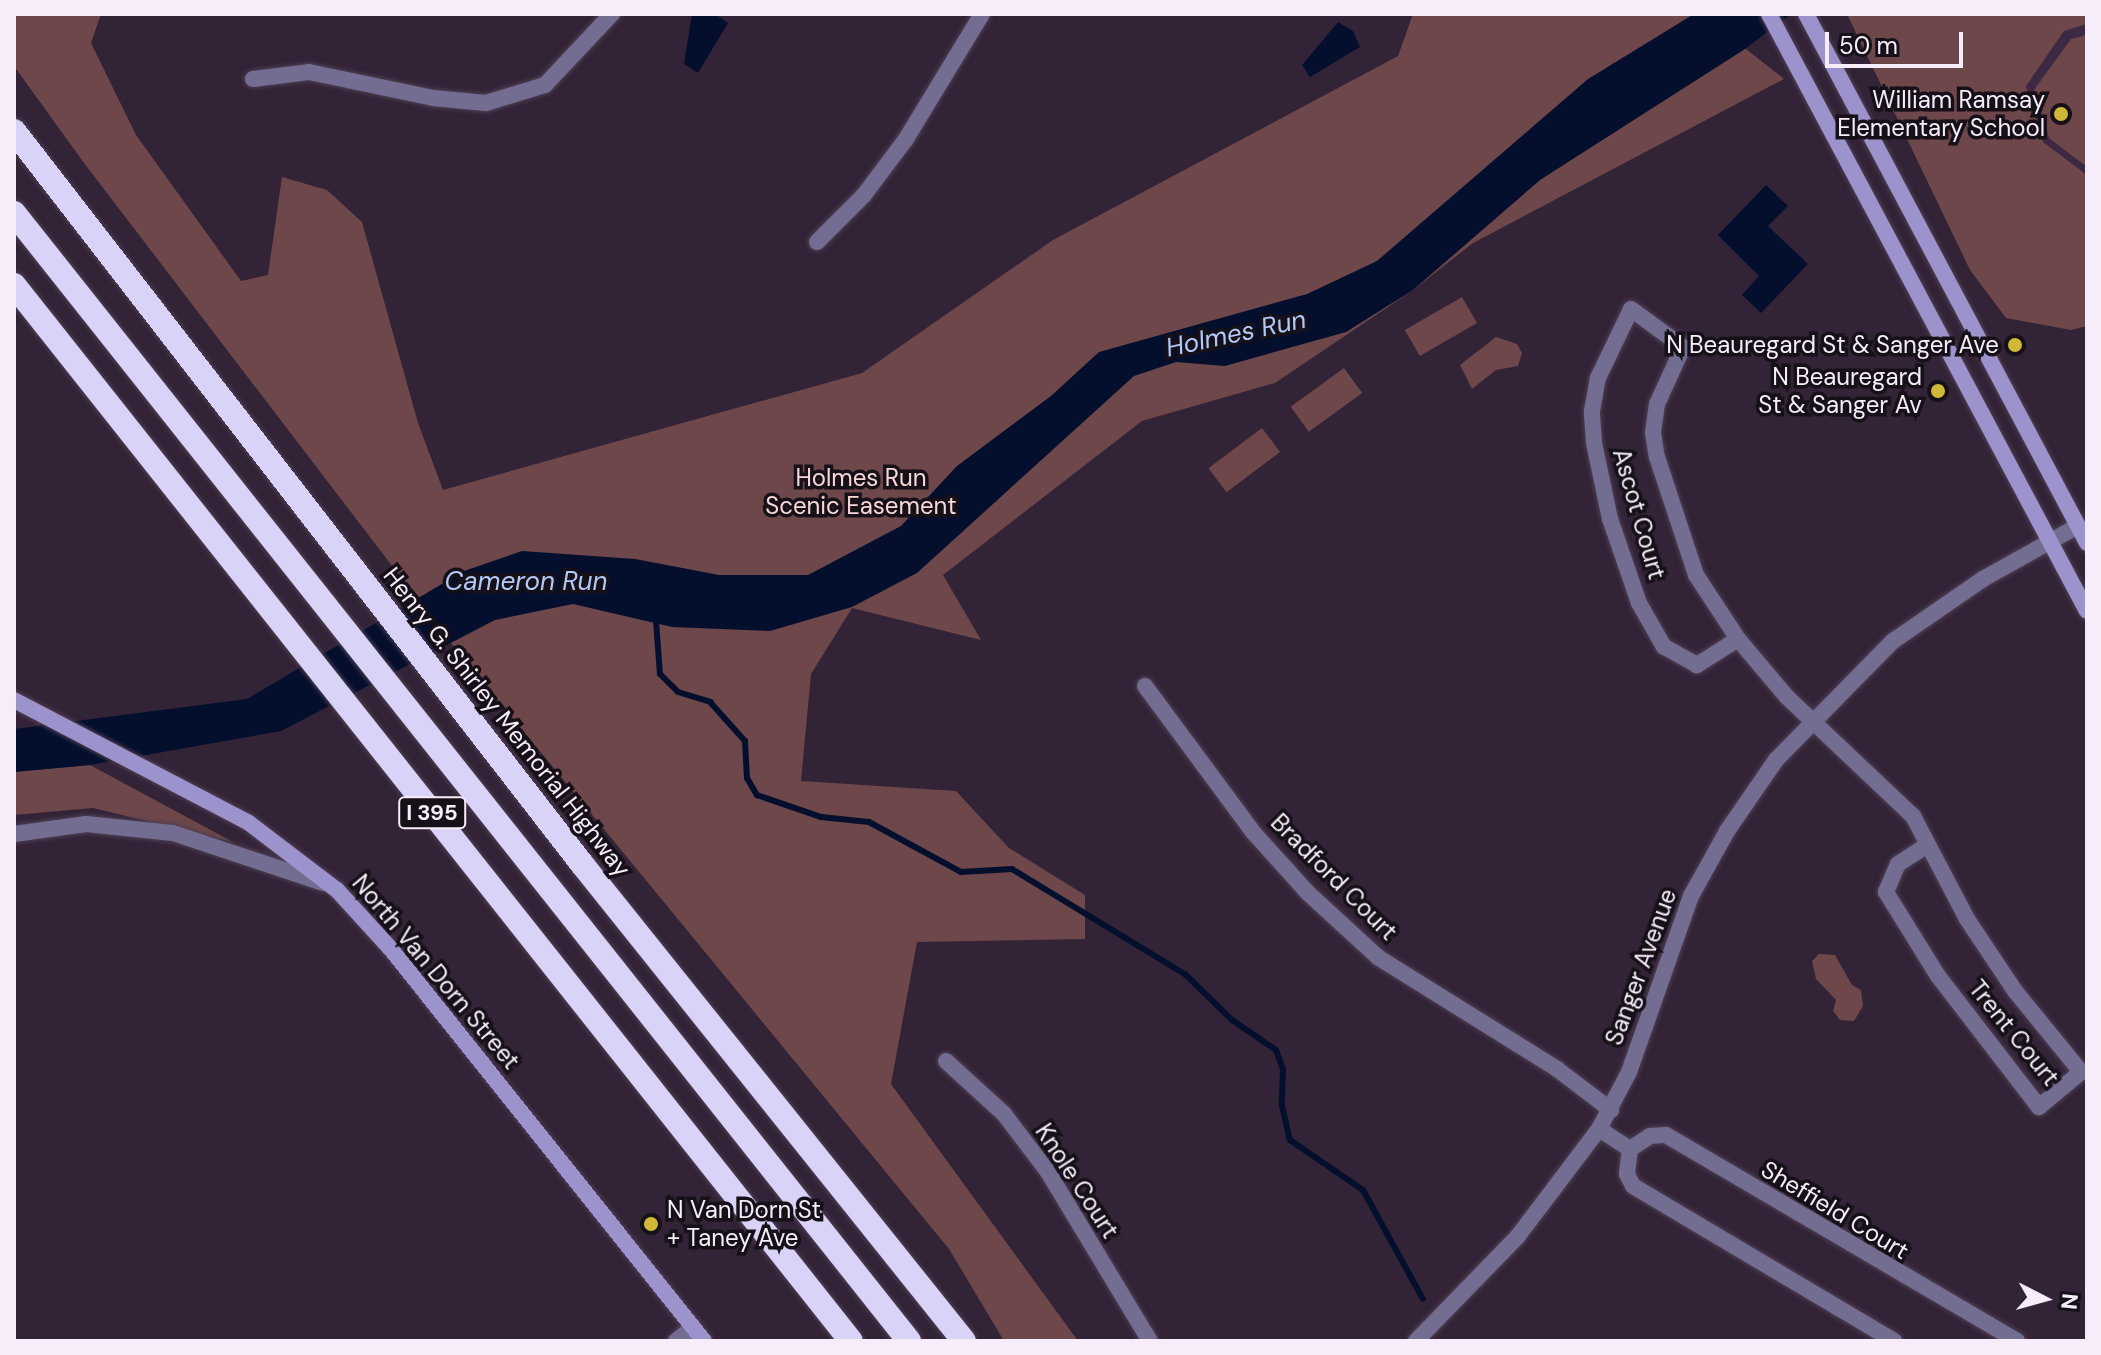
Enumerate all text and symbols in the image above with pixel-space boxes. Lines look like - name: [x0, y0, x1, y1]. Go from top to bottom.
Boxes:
- scale bar: [1829, 16, 1967, 66]
- text: 50 m: [1839, 30, 1898, 61]
- place label: William Ramsay Elementary School: [1837, 86, 2045, 142]
- marker: William Ramsay Elementary School: [2052, 105, 2070, 123]
- water label: Holmes Run: [1163, 304, 1309, 364]
- place label: N Beauregard St & Sanger Ave: [1666, 331, 1999, 359]
- marker: N Beauregard St & Sanger Ave: [2006, 336, 2024, 354]
- place label: N Beauregard St & Sanger Av: [1758, 363, 1922, 419]
- marker: N Beauregard St & Sanger Av: [1929, 382, 1947, 400]
- street label: Ascot Court: [1607, 445, 1671, 583]
- park label: Holmes Run Scenic Easement: [765, 464, 957, 520]
- street label: Henry G. Shirley Memorial Highway: [377, 562, 637, 882]
- water label: Cameron Run: [444, 566, 608, 598]
- road number: I 395: [398, 795, 466, 831]
- street label: Bradford Court: [1265, 808, 1403, 946]
- street label: North Van Dorn Street: [346, 869, 526, 1075]
- street label: Sanger Avenue: [1599, 885, 1683, 1049]
- street label: Trent Court: [1963, 975, 2065, 1091]
- street label: Knole Court: [1029, 1118, 1125, 1244]
- street label: Sheffield Court: [1756, 1155, 1914, 1265]
- place label: N Van Dorn St + Taney Ave: [667, 1196, 821, 1252]
- marker: N Van Dorn St + Taney Ave: [642, 1215, 660, 1233]
- north arrow: [2005, 1259, 2085, 1339]
- text: N: [2054, 1292, 2085, 1311]

